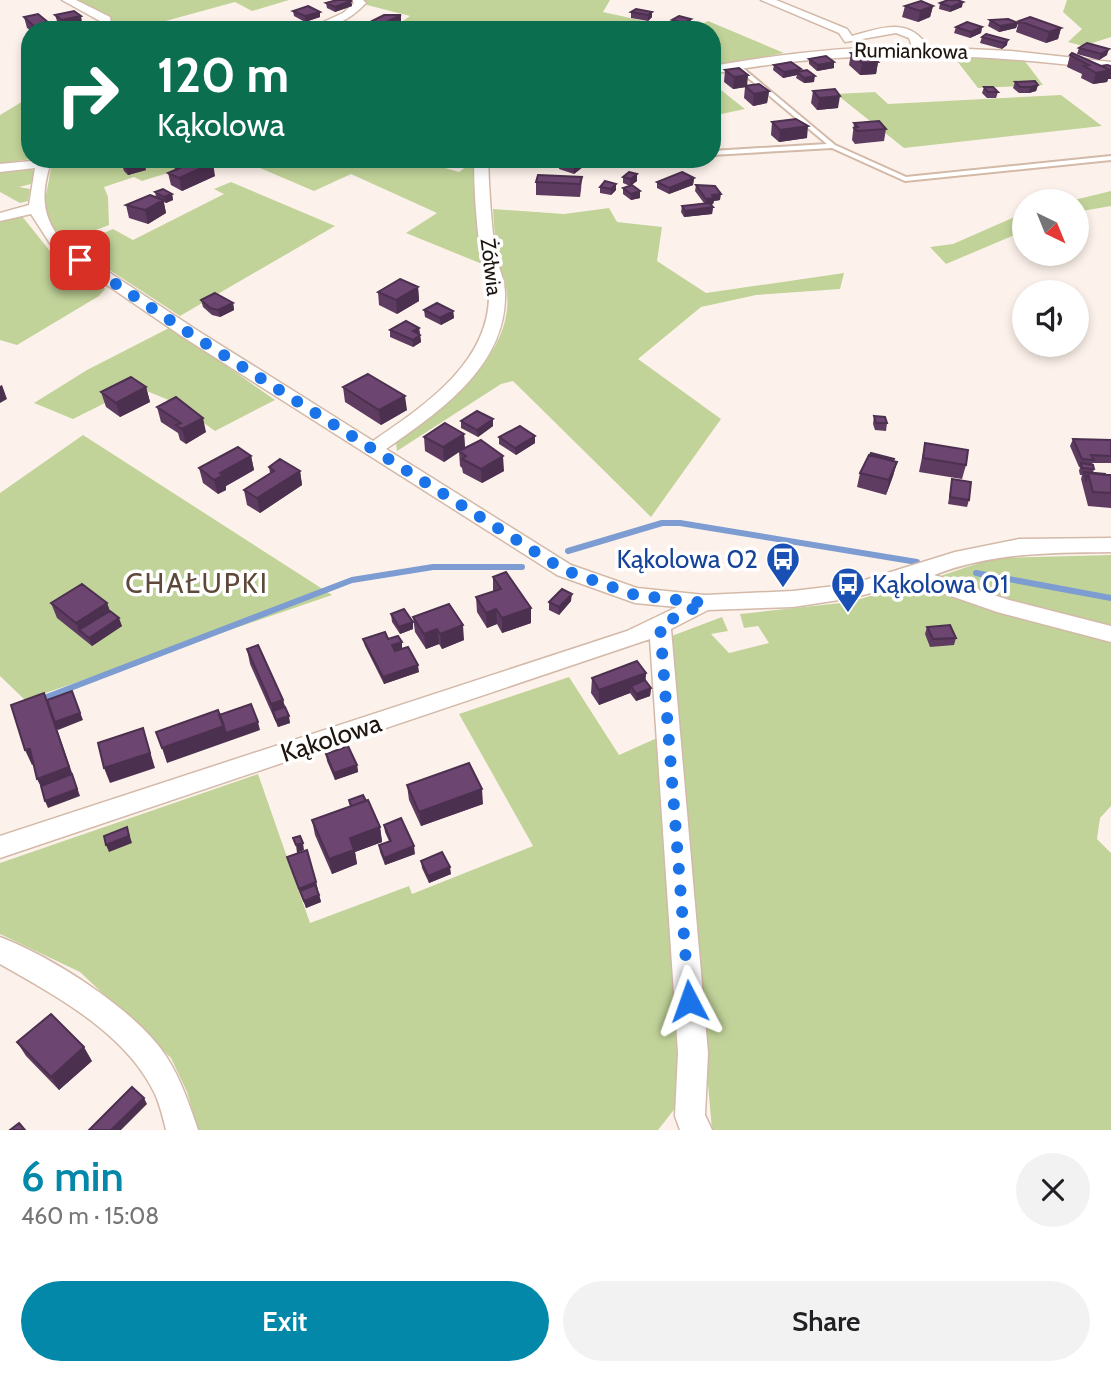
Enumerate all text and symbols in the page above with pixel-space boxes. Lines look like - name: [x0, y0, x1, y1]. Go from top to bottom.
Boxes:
- street label: Rumiankowa: [854, 37, 968, 64]
- text: 120 m: [157, 45, 289, 104]
- icon: right: [42, 49, 133, 140]
- text: Kąkolowa: [157, 105, 285, 144]
- north arrow: [1012, 189, 1088, 266]
- map controls: [1012, 189, 1089, 357]
- pin: [50, 230, 110, 290]
- street label: Żółwia: [476, 237, 507, 297]
- icon: arrive: [61, 241, 99, 279]
- button: sound: [1012, 280, 1089, 357]
- bus stop icon: Kąkolowa 02: [764, 540, 802, 589]
- place label: Kąkolowa 02: [616, 543, 758, 575]
- bus stop icon: Kąkolowa 01: [829, 565, 867, 614]
- district label: CHAŁUPKI: [125, 566, 269, 600]
- place label: Kąkolowa 01: [872, 568, 1008, 600]
- street label: Kąkolowa: [277, 707, 386, 769]
- position arrow: [652, 964, 726, 1038]
- text: 6 min: [21, 1150, 124, 1202]
- button: close: [1016, 1153, 1090, 1227]
- text: 460 m · 15:08: [21, 1202, 159, 1230]
- button: Exit: [21, 1281, 549, 1361]
- button: Share: [563, 1281, 1090, 1361]

